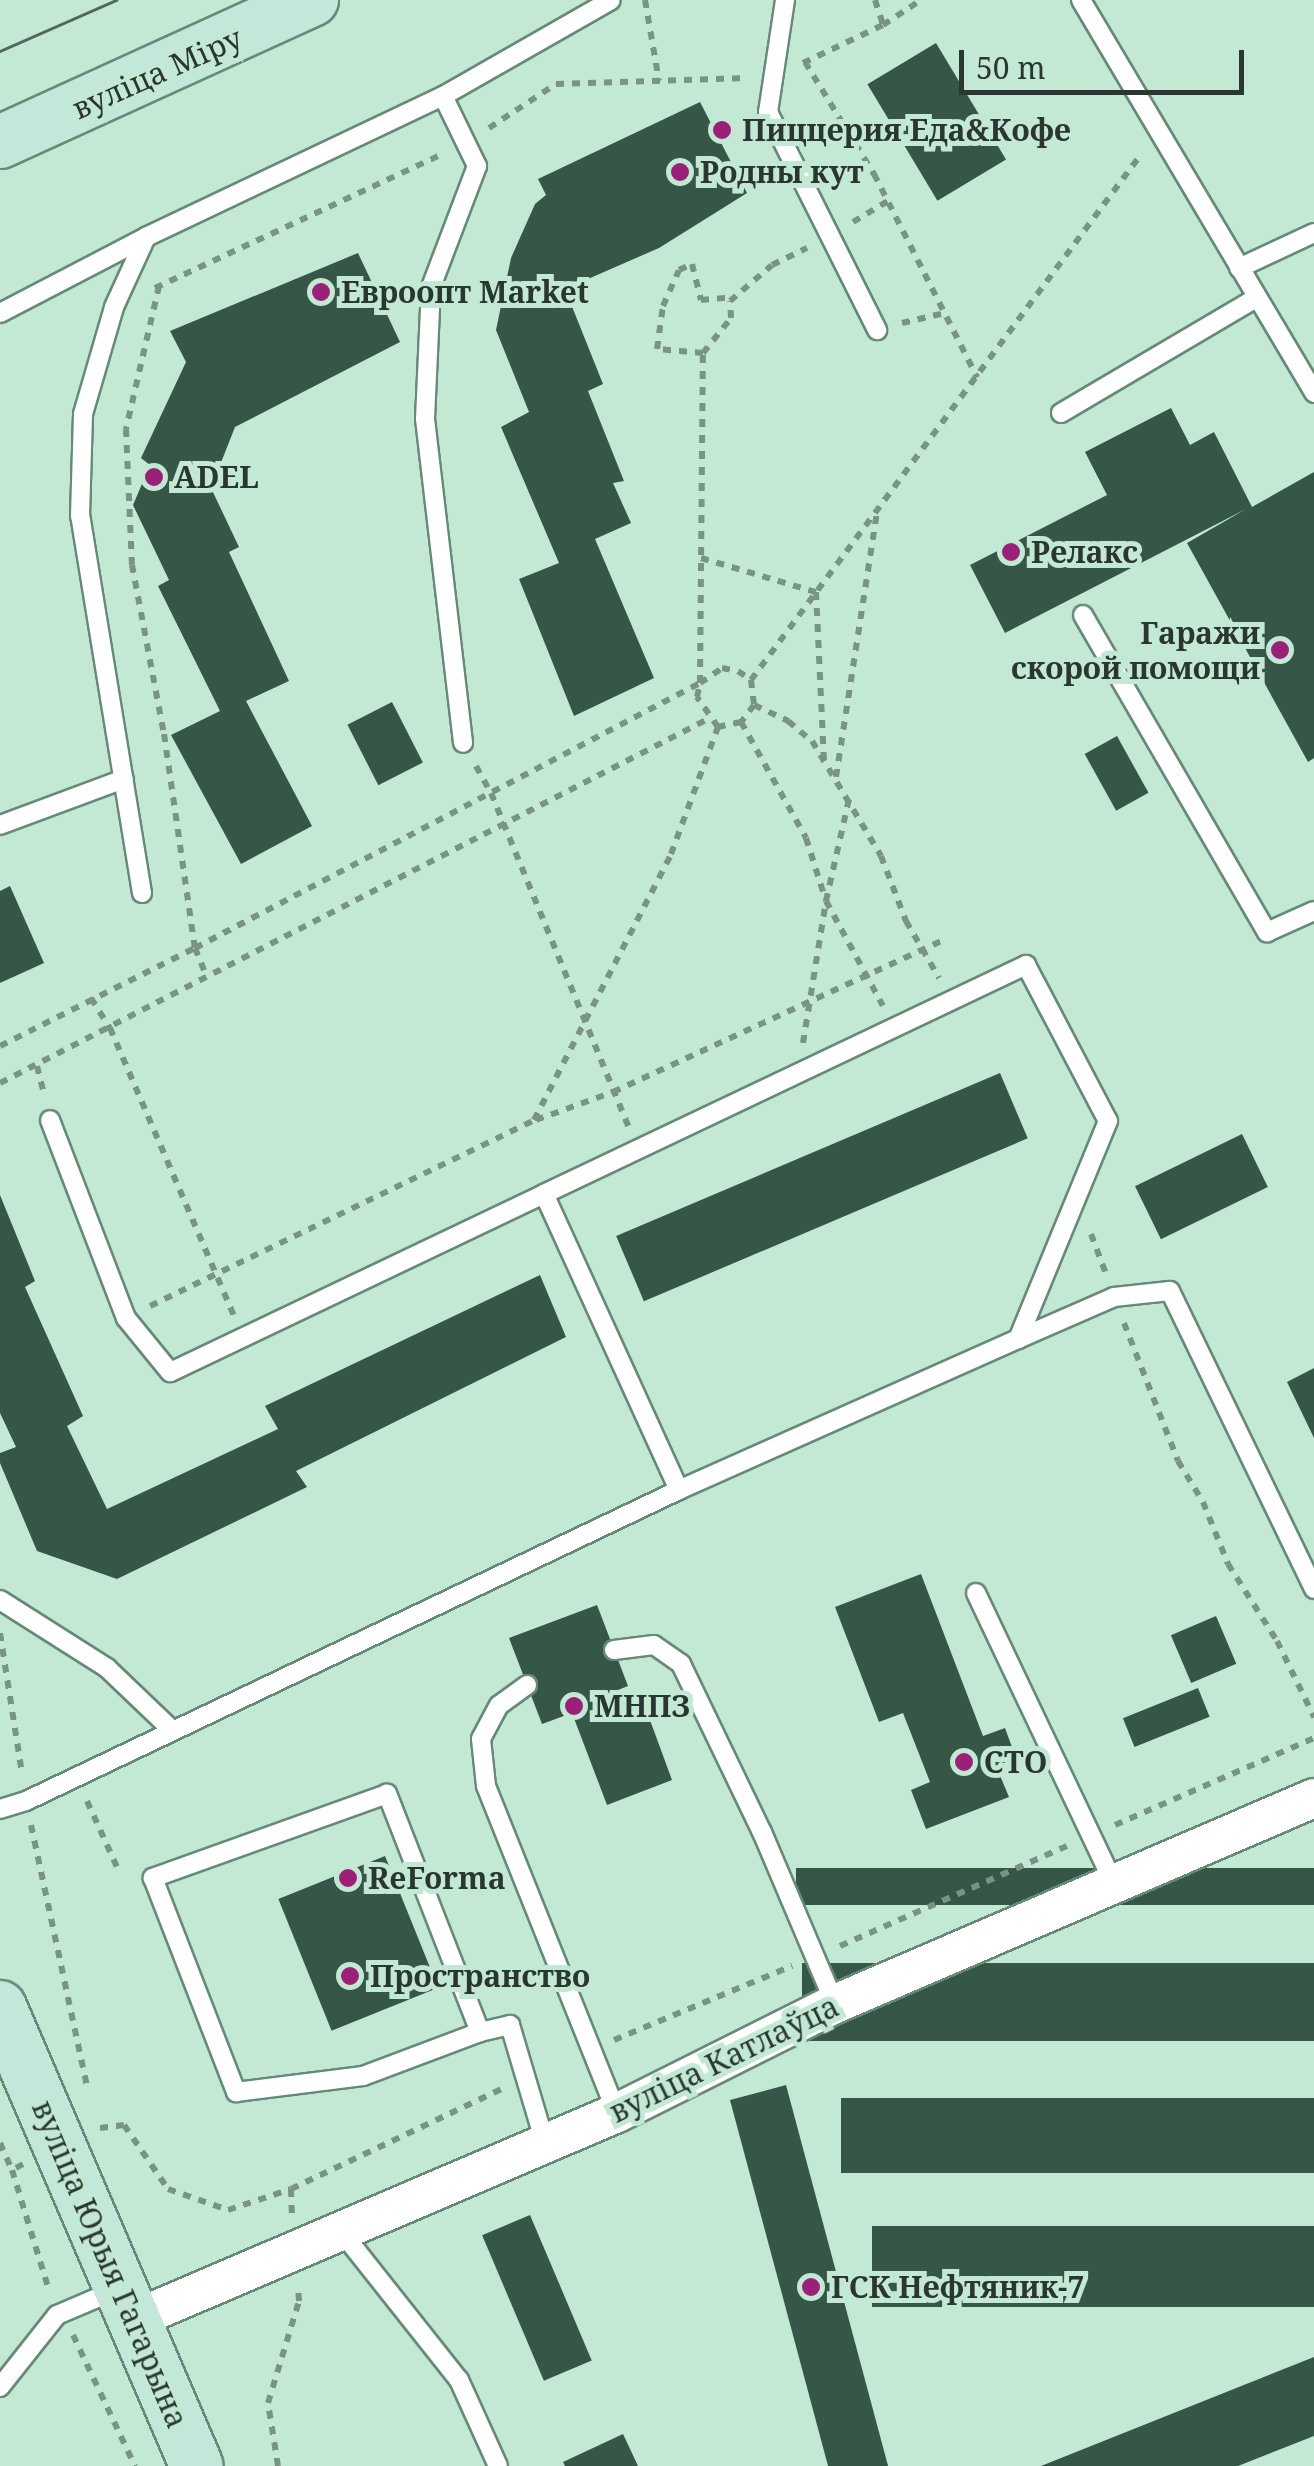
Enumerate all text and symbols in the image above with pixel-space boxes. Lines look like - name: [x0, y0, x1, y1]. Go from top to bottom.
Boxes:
- street label: вуліца Міру: [66, 19, 248, 127]
- scale bar: [964, 30, 1249, 92]
- text: 50 m: [976, 47, 1046, 88]
- place label: Пиццерия Еда&Кофе: [742, 112, 1071, 148]
- marker: Пиццерия Еда&Кофе: [711, 119, 733, 141]
- place label: Родны кут: [700, 154, 864, 190]
- marker: Родны кут: [669, 161, 691, 183]
- place label: Евроопт Market: [341, 274, 589, 310]
- marker: Евроопт Market: [310, 281, 332, 303]
- place label: ADEL: [174, 459, 259, 495]
- marker: ADEL: [143, 466, 165, 488]
- place label: Релакс: [1031, 534, 1138, 570]
- marker: Релакс: [1000, 541, 1022, 563]
- place label: Гаражи скорой помощи: [1011, 615, 1260, 686]
- marker: Гаражи скорой помощи: [1269, 639, 1291, 661]
- place label: МНПЗ: [594, 1688, 690, 1724]
- marker: МНПЗ: [563, 1695, 585, 1717]
- place label: СТО: [984, 1744, 1047, 1780]
- marker: СТО: [953, 1751, 975, 1773]
- place label: ReForma: [368, 1860, 506, 1896]
- marker: ReForma: [337, 1867, 359, 1889]
- place label: Пространство: [370, 1958, 590, 1994]
- marker: Пространство: [339, 1965, 361, 1987]
- street label: вуліца Катлаўца: [603, 1988, 845, 2130]
- street label: вуліца Юрыя Гагарына: [25, 2095, 195, 2433]
- place label: ГСК Нефтяник-7: [831, 2269, 1084, 2305]
- marker: ГСК Нефтяник-7: [800, 2276, 822, 2298]

